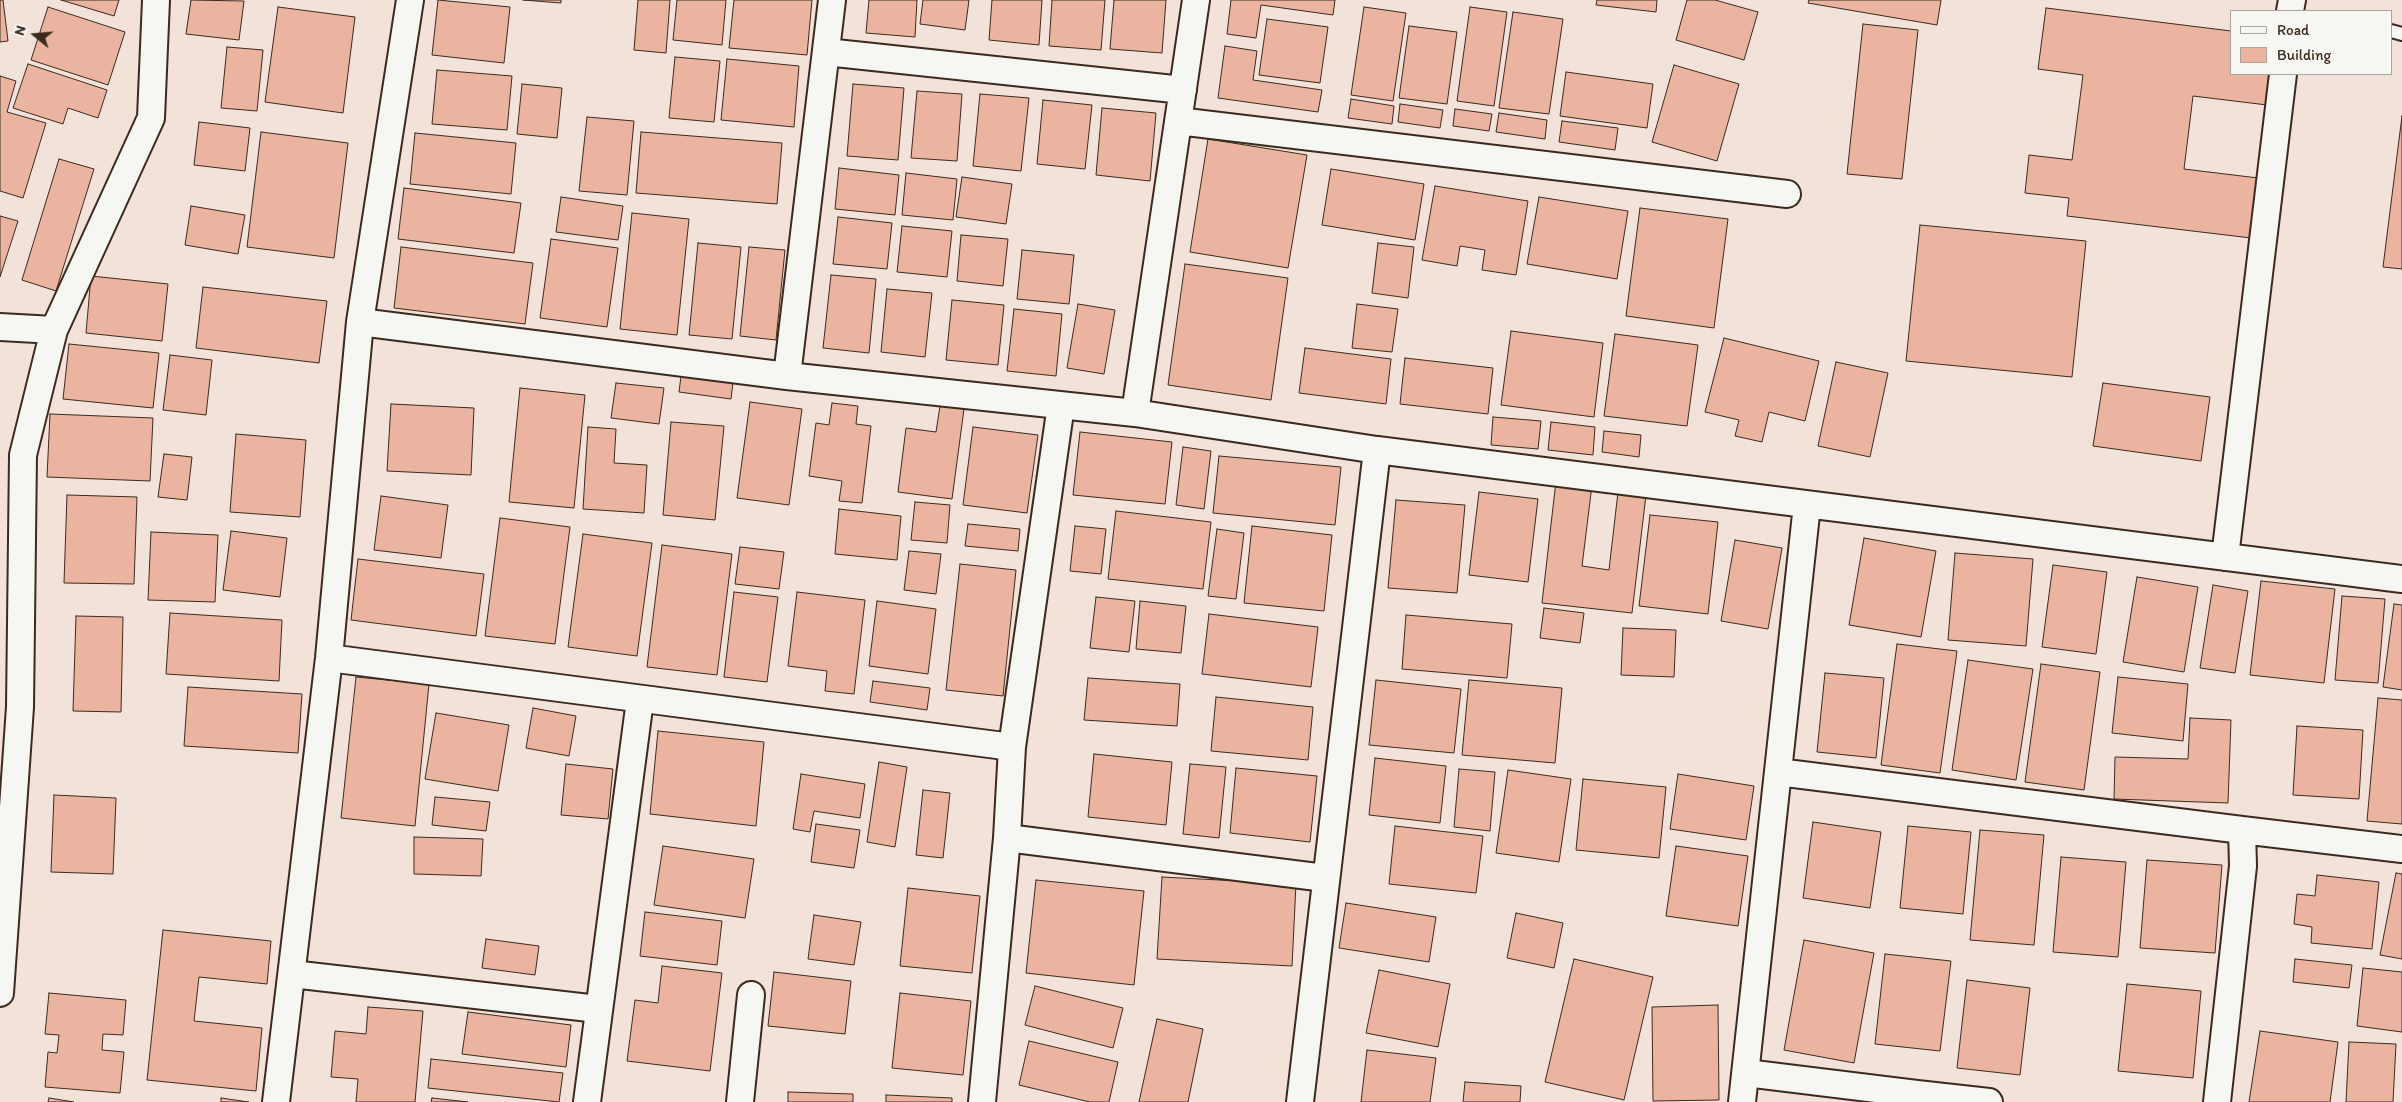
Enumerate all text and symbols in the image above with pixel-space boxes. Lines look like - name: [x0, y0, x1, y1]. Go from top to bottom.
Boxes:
- north arrow: [10, 10, 60, 60]
- legend: [2230, 10, 2392, 75]
- text: Road: [2277, 21, 2309, 39]
- text: N: [11, 23, 30, 37]
- text: Building: [2277, 46, 2331, 64]

